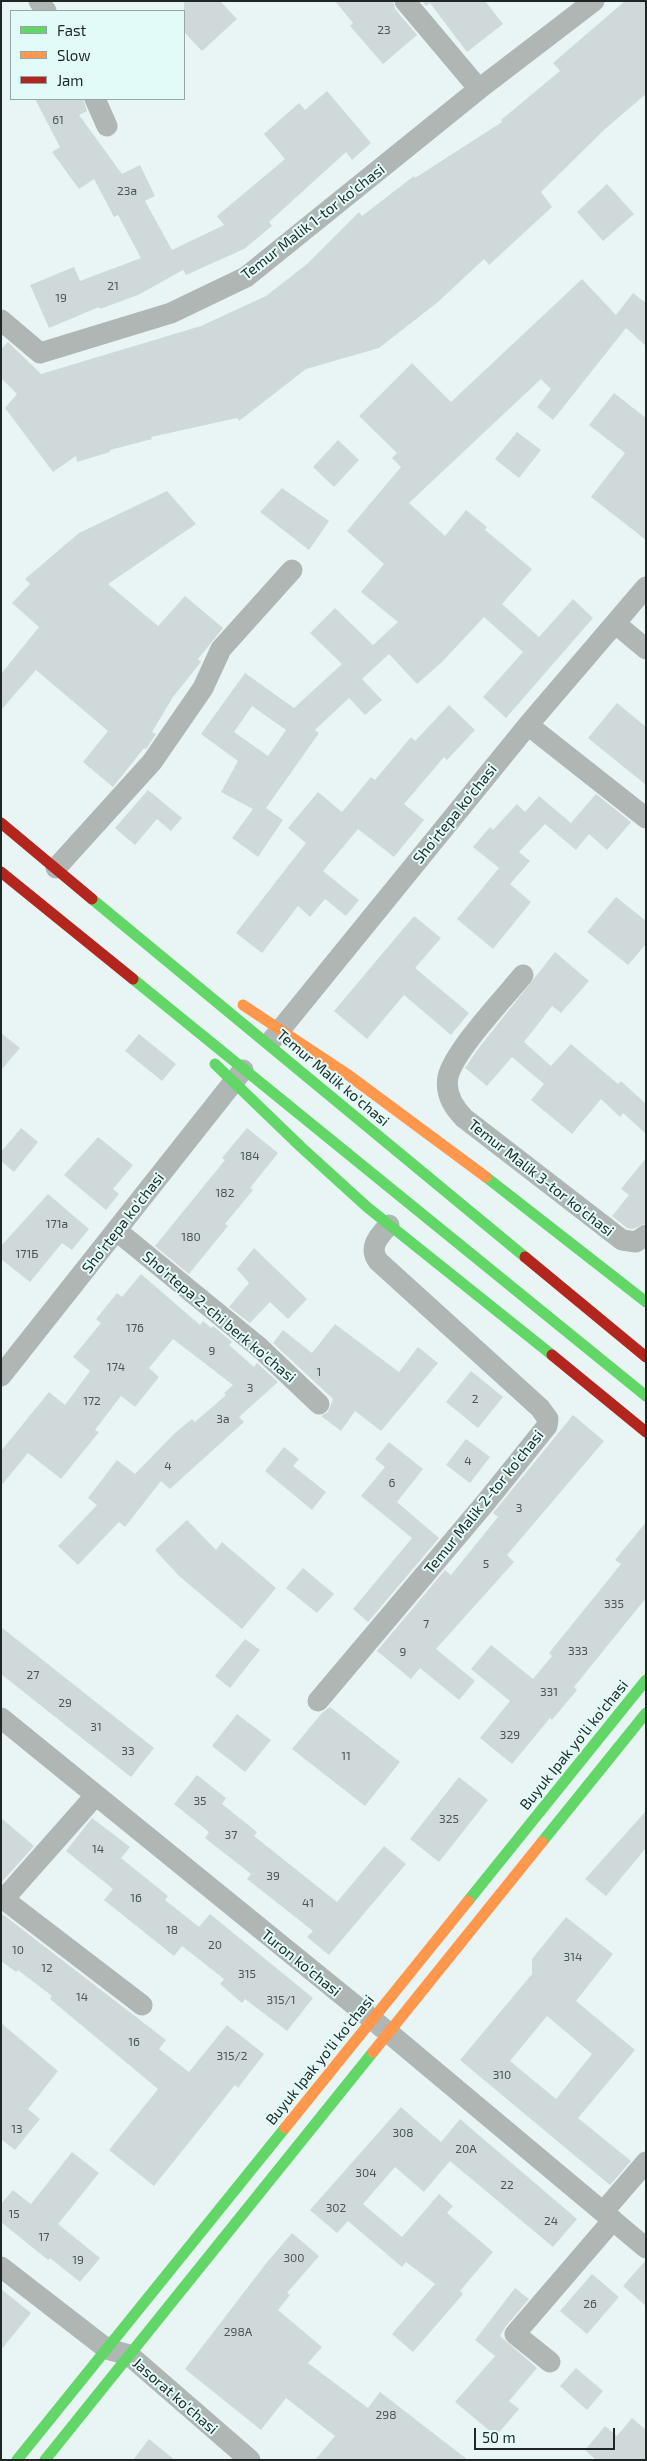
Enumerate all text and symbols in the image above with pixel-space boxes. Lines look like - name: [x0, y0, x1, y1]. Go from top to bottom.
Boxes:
- legend: [10, 10, 185, 100]
- text: Fast: [57, 21, 86, 39]
- house number: 23: [377, 23, 391, 37]
- text: Slow: [57, 46, 91, 64]
- text: Jam: [57, 71, 83, 89]
- house number: 61: [52, 113, 64, 127]
- street label: Temur Malik 1-tor ko'chasi: [238, 160, 388, 284]
- house number: 23a: [117, 184, 137, 198]
- house number: 21: [107, 279, 119, 293]
- house number: 19: [55, 291, 67, 305]
- street label: Sho'rtepa ko'chasi: [409, 761, 501, 867]
- street label: Temur Malik ko'chasi: [273, 1026, 393, 1130]
- street label: Temur Malik 3-tor ko'chasi: [465, 1116, 617, 1240]
- house number: 184: [240, 1149, 260, 1163]
- street label: Sho'rtepa ko'chasi: [78, 1169, 168, 1277]
- house number: 182: [216, 1186, 234, 1200]
- house number: 171а: [46, 1217, 68, 1231]
- house number: 180: [181, 1230, 201, 1244]
- house number: 171Б: [16, 1247, 38, 1261]
- street label: Sho'rtepa 2-chi berk ko'chasi: [139, 1248, 299, 1386]
- house number: 176: [126, 1321, 144, 1335]
- house number: 9: [209, 1344, 215, 1358]
- house number: 174: [107, 1360, 125, 1374]
- house number: 1: [317, 1365, 321, 1379]
- house number: 3: [247, 1381, 253, 1395]
- house number: 2: [472, 1392, 478, 1406]
- house number: 172: [83, 1394, 101, 1408]
- house number: 3а: [216, 1412, 230, 1426]
- street label: Temur Malik 2-tor ko'chasi: [421, 1427, 547, 1577]
- house number: 4: [464, 1454, 472, 1468]
- house number: 4: [164, 1459, 172, 1473]
- house number: 6: [389, 1476, 395, 1490]
- house number: 3: [516, 1501, 522, 1515]
- house number: 5: [483, 1557, 489, 1571]
- house number: 335: [604, 1597, 624, 1611]
- house number: 7: [423, 1617, 429, 1631]
- house number: 333: [568, 1644, 588, 1658]
- house number: 9: [400, 1645, 406, 1659]
- house number: 27: [27, 1668, 39, 1682]
- street label: Buyuk Ipak yo'li ko'chasi: [516, 1676, 632, 1814]
- house number: 331: [540, 1685, 558, 1699]
- house number: 29: [58, 1696, 72, 1710]
- house number: 31: [90, 1720, 102, 1734]
- house number: 329: [500, 1728, 520, 1742]
- house number: 33: [121, 1744, 135, 1758]
- house number: 11: [341, 1749, 351, 1763]
- house number: 35: [193, 1794, 207, 1808]
- house number: 325: [439, 1812, 459, 1826]
- house number: 37: [225, 1828, 237, 1842]
- house number: 14: [92, 1842, 104, 1856]
- house number: 39: [266, 1869, 280, 1883]
- house number: 16: [130, 1891, 142, 1905]
- house number: 41: [302, 1896, 314, 1910]
- house number: 18: [166, 1923, 178, 1937]
- street label: Turon ko'chasi: [258, 1926, 344, 2000]
- house number: 20: [208, 1938, 222, 1952]
- house number: 10: [12, 1943, 24, 1957]
- house number: 314: [564, 1950, 582, 1964]
- house number: 12: [41, 1961, 53, 1975]
- house number: 315: [238, 1967, 256, 1981]
- house number: 14: [76, 1990, 88, 2004]
- street label: Buyuk Ipak yo'li ko'chasi: [262, 1991, 378, 2129]
- house number: 315/1: [267, 1993, 295, 2007]
- house number: 16: [128, 2035, 140, 2049]
- house number: 315/2: [217, 2049, 247, 2063]
- house number: 310: [493, 2068, 511, 2082]
- house number: 13: [11, 2122, 23, 2136]
- house number: 308: [392, 2126, 414, 2140]
- house number: 20A: [455, 2142, 477, 2156]
- house number: 304: [355, 2166, 377, 2180]
- house number: 22: [500, 2178, 514, 2192]
- house number: 302: [326, 2201, 346, 2215]
- house number: 15: [8, 2207, 20, 2221]
- house number: 24: [544, 2214, 558, 2228]
- house number: 17: [39, 2230, 49, 2244]
- house number: 300: [283, 2251, 305, 2265]
- house number: 19: [72, 2253, 84, 2267]
- house number: 26: [583, 2297, 597, 2311]
- house number: 298A: [224, 2325, 252, 2339]
- street label: Jasorat ko'chasi: [129, 2354, 221, 2438]
- house number: 298: [376, 2408, 396, 2422]
- scale bar: [477, 2418, 618, 2450]
- text: 50 m: [482, 2428, 516, 2446]

